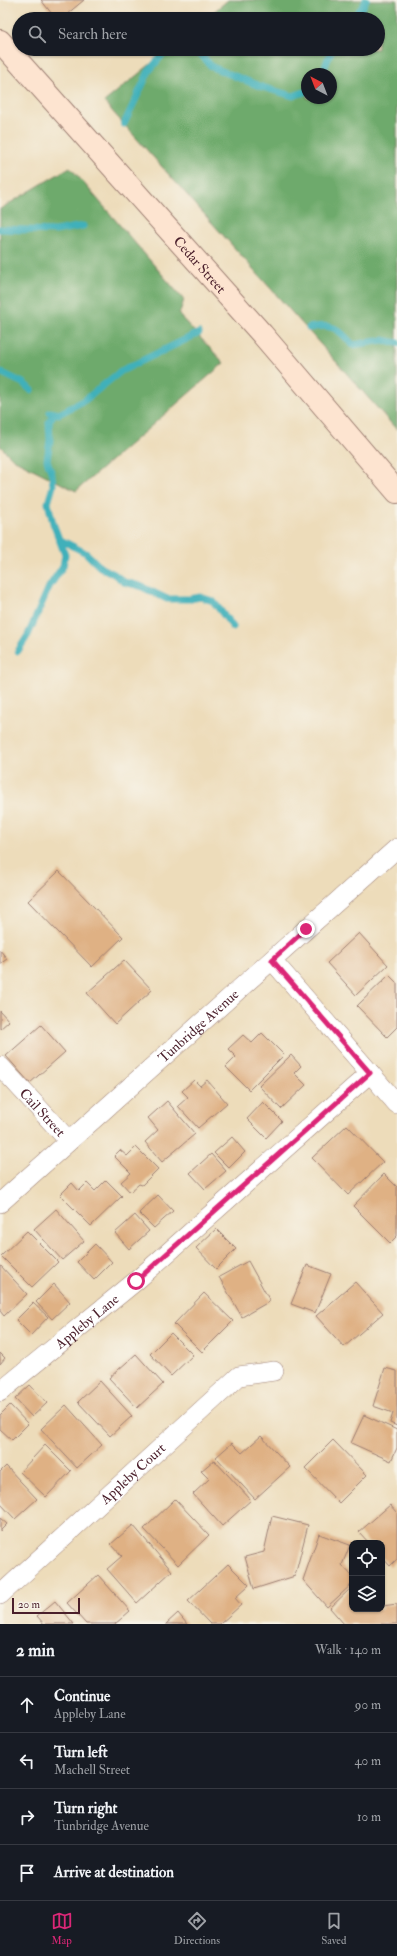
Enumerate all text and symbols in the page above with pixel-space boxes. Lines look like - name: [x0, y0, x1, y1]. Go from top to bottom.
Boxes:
- search box: [12, 12, 385, 56]
- icon: search: [26, 23, 48, 45]
- text: Search here: [58, 25, 127, 44]
- north arrow: [301, 68, 337, 104]
- street label: Cedar Street: [170, 233, 230, 297]
- route end: [297, 920, 315, 938]
- street label: Tunbridge Avenue: [154, 985, 242, 1066]
- street label: Cail Street: [16, 1085, 70, 1141]
- route start: [127, 1272, 145, 1290]
- street label: Appleby Lane: [51, 1290, 122, 1353]
- street label: Appleby Court: [96, 1439, 169, 1508]
- map controls: [349, 1540, 385, 1612]
- button: locate: [349, 1540, 385, 1576]
- button: layers: [349, 1576, 385, 1612]
- scale bar: [12, 1596, 80, 1615]
- text: 20 m: [18, 1598, 40, 1611]
- text: 2 min: [16, 1640, 55, 1661]
- text: Walk · 140 m: [315, 1642, 381, 1658]
- text: Continue: [54, 1687, 110, 1706]
- icon: ahead: [16, 1694, 38, 1716]
- text: 90 m: [355, 1697, 381, 1713]
- text: Appleby Lane: [54, 1706, 126, 1722]
- text: Turn left: [54, 1743, 108, 1762]
- icon: left: [16, 1750, 38, 1772]
- text: 40 m: [355, 1753, 381, 1769]
- text: Machell Street: [54, 1762, 130, 1778]
- text: Turn right: [54, 1799, 117, 1818]
- icon: right: [16, 1806, 38, 1828]
- text: 10 m: [357, 1809, 381, 1825]
- text: Tunbridge Avenue: [54, 1818, 149, 1834]
- icon: arrive: [16, 1862, 38, 1884]
- text: Arrive at destination: [54, 1863, 174, 1882]
- tab: Map: [51, 1910, 73, 1947]
- tab: Directions: [174, 1910, 220, 1947]
- tab: Saved: [321, 1910, 346, 1947]

